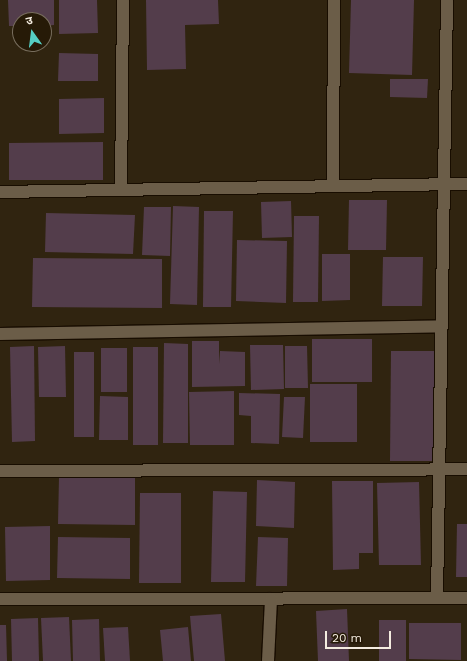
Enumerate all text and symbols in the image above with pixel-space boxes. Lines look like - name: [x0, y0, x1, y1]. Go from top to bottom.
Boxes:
- north arrow: [12, 12, 52, 52]
- text: उ: [25, 14, 34, 28]
- scale bar: [327, 623, 393, 649]
- text: 20 m: [332, 631, 362, 645]

